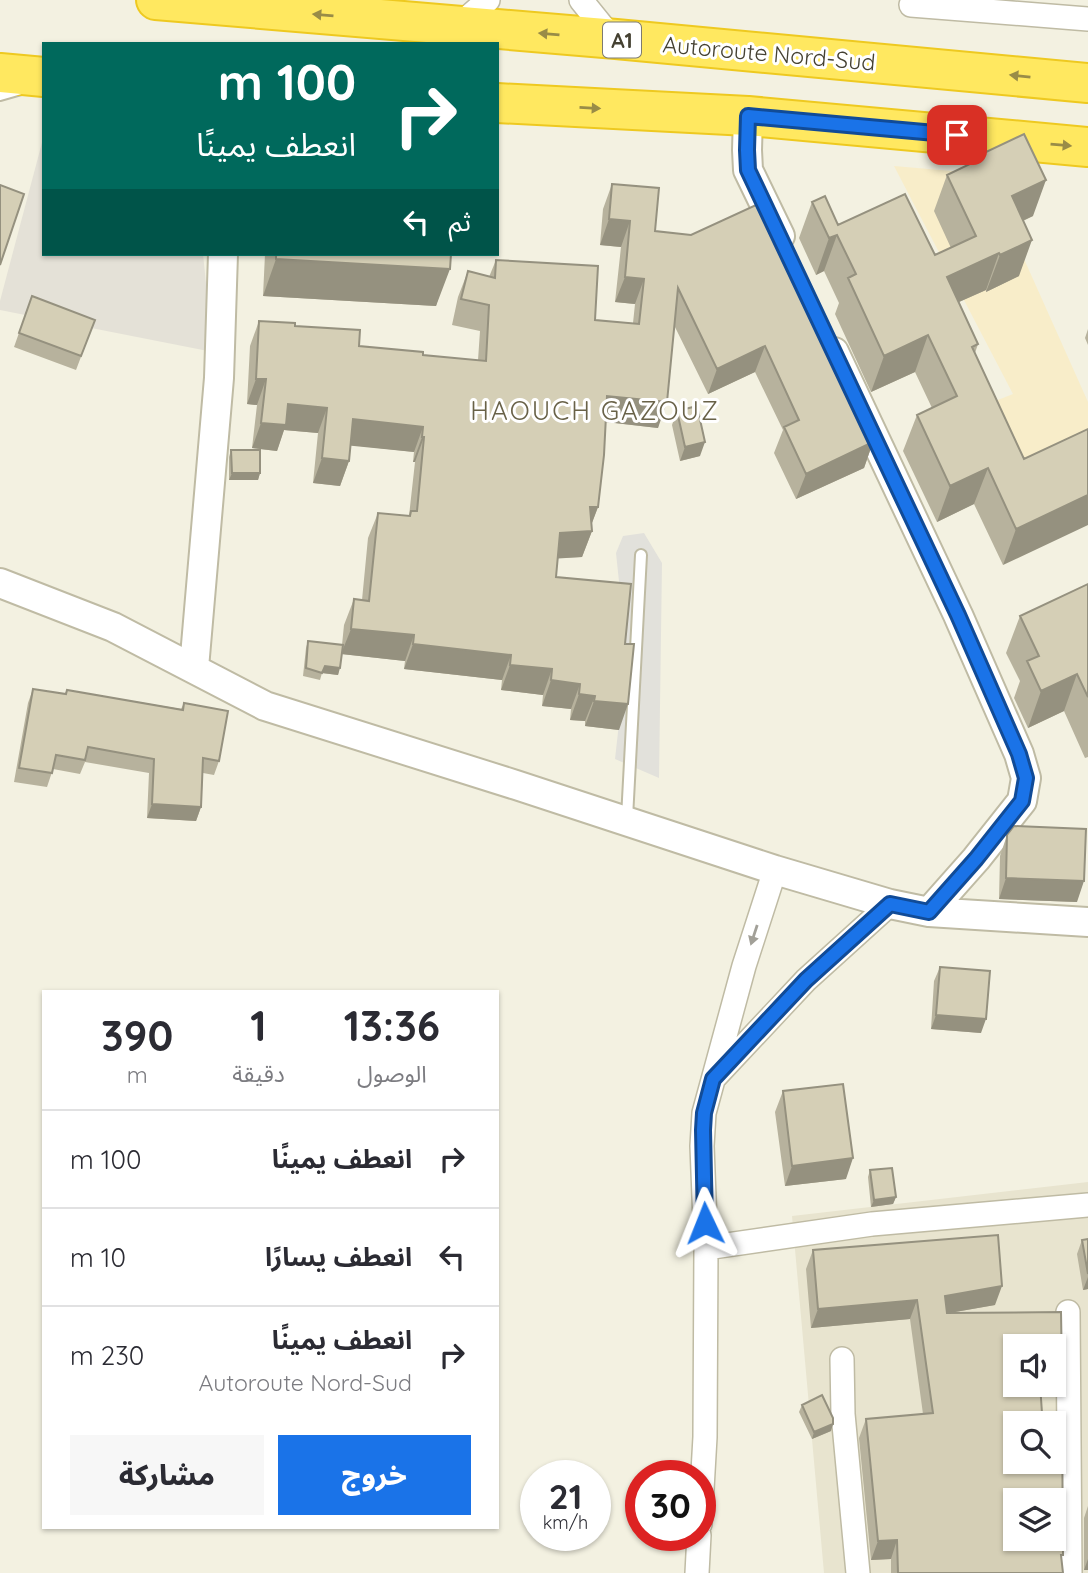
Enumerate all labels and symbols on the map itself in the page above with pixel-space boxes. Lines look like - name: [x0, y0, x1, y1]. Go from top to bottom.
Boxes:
- one-way arrow: [312, 9, 334, 20]
- road number: A1: [603, 22, 641, 58]
- one-way arrow: [538, 28, 560, 39]
- street label: Autoroute Nord-Sud: [661, 29, 877, 77]
- one-way arrow: [1009, 70, 1031, 81]
- one-way arrow: [579, 102, 601, 113]
- pin: [927, 105, 987, 165]
- one-way arrow: [1050, 140, 1072, 151]
- district label: HAOUCH GAZOUZ: [470, 394, 720, 427]
- one-way arrow: [748, 925, 759, 946]
- position arrow: [668, 1186, 742, 1260]
- speed limit sign: 30: [625, 1460, 716, 1551]

